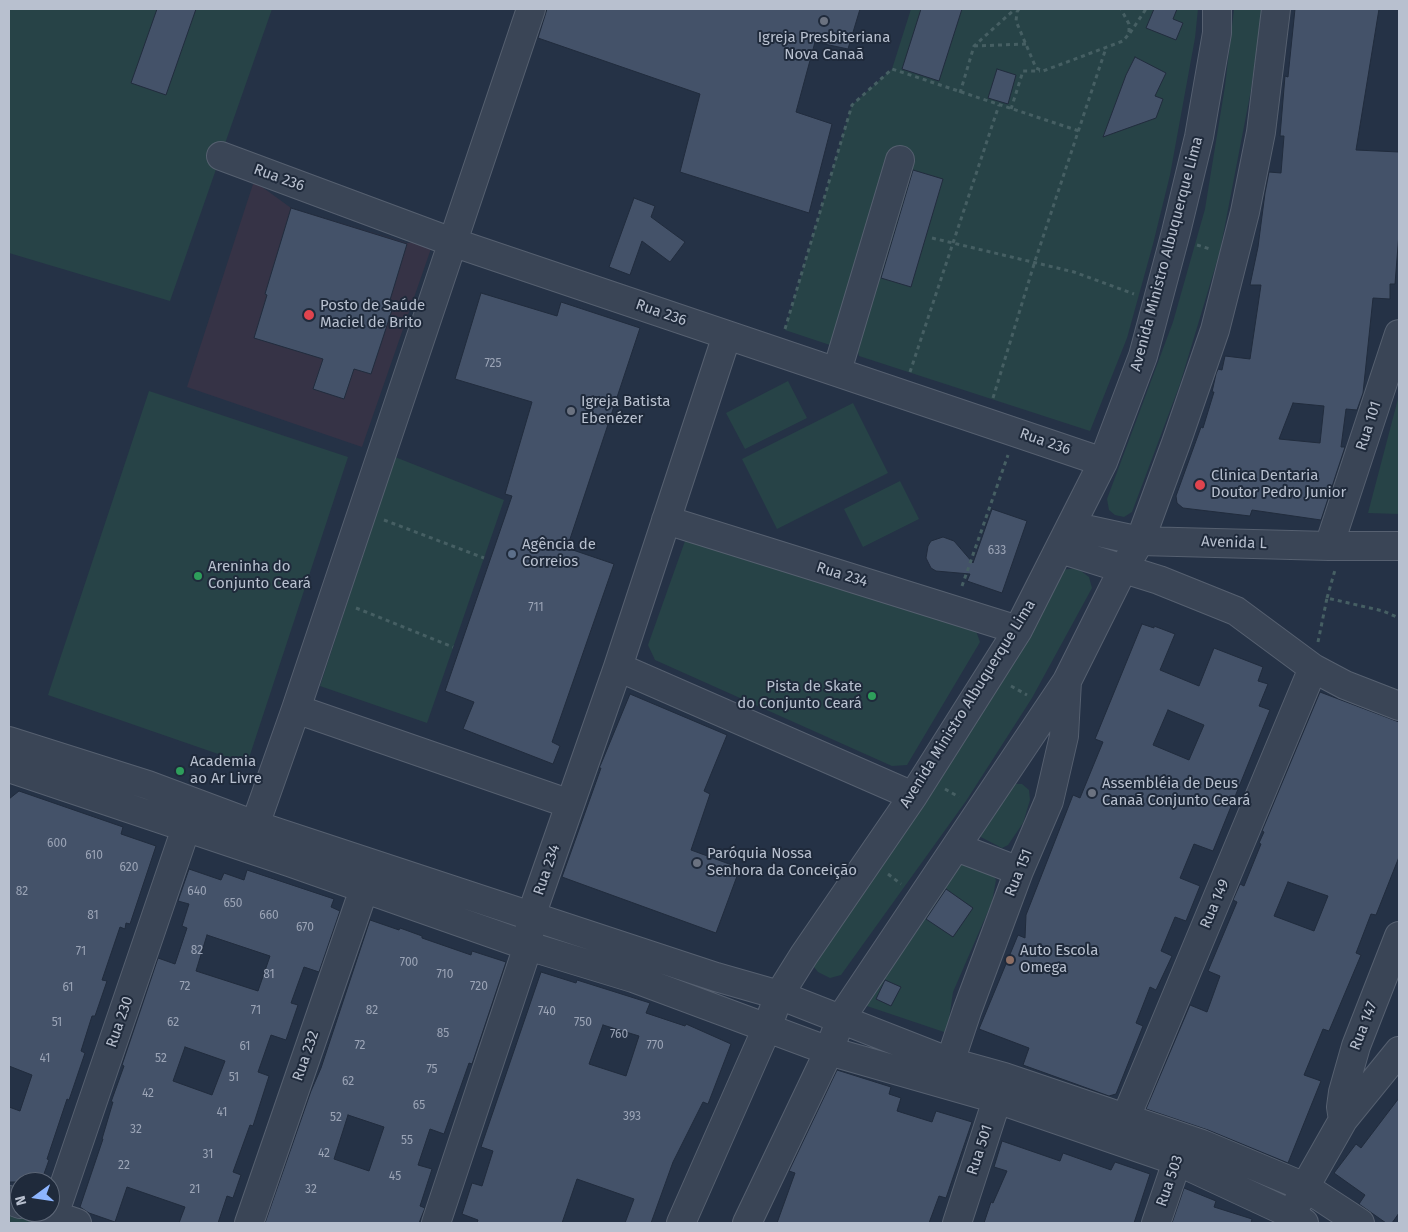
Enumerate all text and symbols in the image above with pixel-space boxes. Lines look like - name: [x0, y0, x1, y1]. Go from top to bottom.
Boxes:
- marker: Igreja Presbiteriana Nova Canaã: [818, 15, 830, 27]
- place label: Igreja Presbiteriana Nova Canaã: [758, 29, 890, 64]
- street label: Avenida Ministro Albuquerque Lima: [1127, 135, 1207, 373]
- street label: Rua 236: [251, 161, 307, 195]
- street label: Rua 236: [633, 296, 689, 330]
- place label: Posto de Saúde Maciel de Brito: [320, 297, 425, 332]
- marker: Posto de Saúde Maciel de Brito: [302, 308, 316, 322]
- house number: 725: [484, 357, 502, 371]
- place label: Igreja Batista Ebenézer: [581, 393, 670, 428]
- street label: Rua 101: [1353, 399, 1385, 453]
- marker: Igreja Batista Ebenézer: [565, 405, 577, 417]
- street label: Rua 236: [1017, 425, 1073, 459]
- place label: Clinica Dentaria Doutor Pedro Junior: [1211, 467, 1346, 502]
- marker: Clinica Dentaria Doutor Pedro Junior: [1193, 478, 1207, 492]
- street label: Avenida L: [1201, 533, 1267, 553]
- place label: Agência de Correios: [522, 536, 596, 571]
- house number: 633: [988, 544, 1006, 558]
- marker: Agência de Correios: [506, 548, 518, 560]
- place label: Areninha do Conjunto Ceará: [208, 558, 311, 593]
- street label: Rua 234: [814, 559, 870, 591]
- marker: Areninha do Conjunto Ceará: [192, 570, 204, 582]
- street label: Avenida Ministro Albuquerque Lima: [896, 597, 1040, 811]
- house number: 711: [528, 601, 544, 615]
- place label: Pista de Skate do Conjunto Ceará: [737, 678, 862, 713]
- marker: Pista de Skate do Conjunto Ceará: [866, 690, 878, 702]
- place label: Academia ao Ar Livre: [190, 753, 262, 788]
- marker: Academia ao Ar Livre: [174, 765, 186, 777]
- place label: Assembléia de Deus Canaã Conjunto Ceará: [1102, 775, 1250, 810]
- marker: Assembléia de Deus Canaã Conjunto Ceará: [1086, 787, 1098, 799]
- house number: 600: [47, 837, 67, 851]
- street label: Rua 234: [530, 842, 564, 898]
- place label: Paróquia Nossa Senhora da Conceição: [707, 845, 857, 880]
- street label: Rua 151: [1001, 847, 1037, 899]
- house number: 610: [85, 849, 103, 863]
- marker: Paróquia Nossa Senhora da Conceição: [691, 857, 703, 869]
- house number: 620: [120, 861, 138, 875]
- street label: Rua 149: [1197, 877, 1233, 931]
- house number: 82: [16, 885, 28, 899]
- house number: 640: [187, 885, 207, 899]
- house number: 650: [223, 897, 243, 911]
- house number: 81: [87, 909, 99, 923]
- house number: 660: [259, 909, 279, 923]
- house number: 670: [296, 921, 314, 935]
- place label: Auto Escola Omega: [1020, 942, 1098, 977]
- house number: 82: [191, 944, 203, 958]
- house number: 71: [76, 945, 86, 959]
- marker: Auto Escola Omega: [1004, 954, 1016, 966]
- house number: 700: [400, 956, 418, 970]
- house number: 81: [263, 968, 275, 982]
- house number: 710: [436, 968, 454, 982]
- house number: 72: [179, 980, 191, 994]
- house number: 720: [470, 980, 488, 994]
- house number: 61: [62, 981, 74, 995]
- street label: Rua 230: [103, 994, 137, 1050]
- street label: Rua 147: [1347, 999, 1381, 1053]
- house number: 71: [251, 1004, 261, 1018]
- house number: 82: [366, 1004, 378, 1018]
- house number: 740: [538, 1005, 556, 1019]
- house number: 51: [52, 1016, 62, 1030]
- house number: 62: [167, 1016, 179, 1030]
- house number: 750: [574, 1016, 592, 1030]
- house number: 85: [437, 1027, 449, 1041]
- street label: Rua 232: [289, 1028, 323, 1084]
- house number: 760: [610, 1028, 628, 1042]
- house number: 72: [354, 1039, 366, 1053]
- house number: 770: [646, 1039, 664, 1053]
- house number: 61: [239, 1040, 251, 1054]
- house number: 41: [40, 1052, 50, 1066]
- house number: 52: [155, 1052, 167, 1066]
- house number: 75: [426, 1063, 438, 1077]
- house number: 51: [229, 1071, 239, 1085]
- house number: 62: [342, 1075, 354, 1089]
- house number: 42: [142, 1087, 154, 1101]
- house number: 65: [413, 1099, 425, 1113]
- house number: 41: [217, 1106, 227, 1120]
- house number: 393: [623, 1110, 641, 1124]
- house number: 52: [330, 1111, 342, 1125]
- house number: 32: [130, 1123, 142, 1137]
- street label: Rua 501: [963, 1123, 997, 1177]
- house number: 55: [401, 1134, 413, 1148]
- house number: 42: [318, 1147, 330, 1161]
- house number: 31: [203, 1148, 213, 1162]
- street label: Rua 503: [1153, 1153, 1187, 1209]
- house number: 22: [118, 1159, 130, 1173]
- house number: 45: [389, 1170, 401, 1184]
- north arrow: [10, 1172, 60, 1222]
- house number: 21: [190, 1183, 200, 1197]
- house number: 32: [305, 1183, 317, 1197]
- text: N: [12, 1194, 30, 1207]

